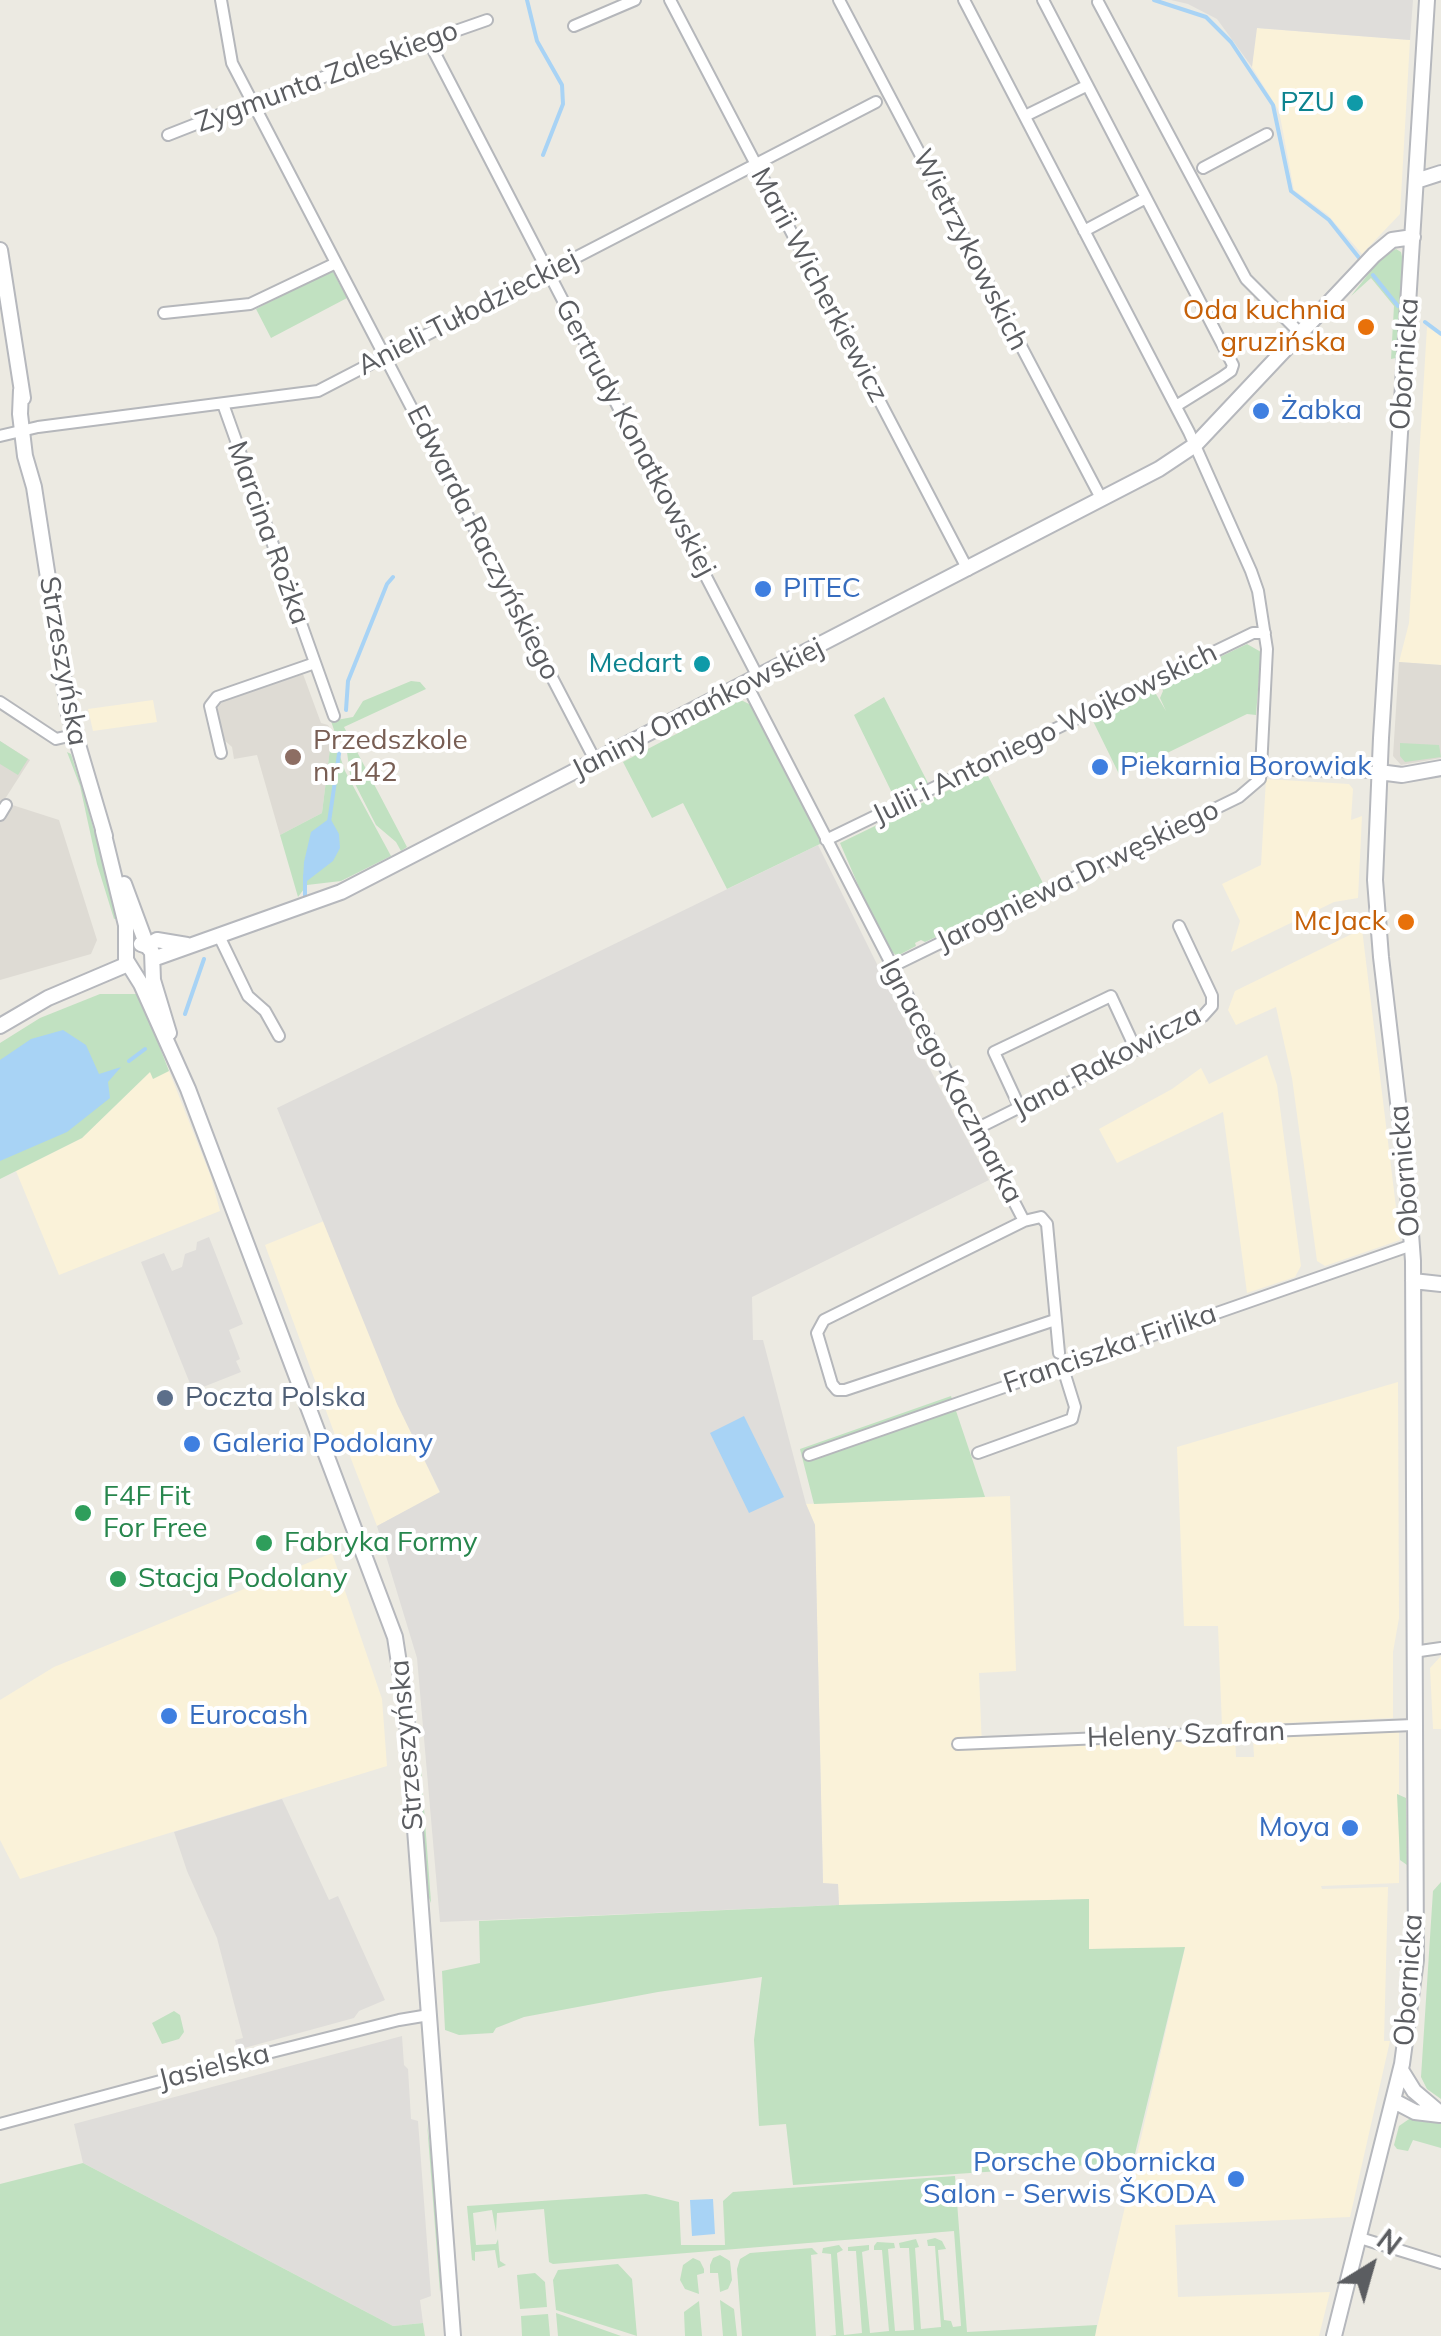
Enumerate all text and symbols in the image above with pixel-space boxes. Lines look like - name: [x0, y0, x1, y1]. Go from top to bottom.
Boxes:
- street label: Zygmunta Zaleskiego: [191, 14, 463, 140]
- place label: PZU: [1280, 86, 1335, 120]
- marker: PZU: [1344, 92, 1366, 114]
- street label: Wietrzykowskich: [905, 144, 1035, 356]
- street label: Marii Wicherkiewicz: [743, 162, 895, 408]
- street label: Anieli Tułodzieckiej: [352, 243, 584, 383]
- street label: Gertrudy Konatkowskiej: [548, 294, 722, 582]
- place label: Oda kuchnia gruzińska: [1183, 294, 1346, 360]
- street label: Obornicka: [1384, 297, 1426, 431]
- marker: Oda kuchnia gruzińska: [1355, 316, 1377, 338]
- place label: Żabka: [1281, 394, 1362, 428]
- street label: Edwarda Raczyńskiego: [399, 400, 567, 686]
- marker: Żabka: [1250, 400, 1272, 422]
- street label: Marcina Rożka: [219, 437, 317, 629]
- place label: PITEC: [783, 572, 861, 606]
- street label: Strzeszyńska: [32, 574, 94, 748]
- marker: PITEC: [752, 578, 774, 600]
- street label: Janiny Omańkowskiej: [567, 631, 829, 787]
- street label: Julii i Antoniego Wojkowskich: [867, 636, 1223, 832]
- place label: Medart: [588, 647, 682, 681]
- marker: Medart: [691, 653, 713, 675]
- place label: Przedszkole nr 142: [313, 724, 468, 790]
- marker: Przedszkole nr 142: [282, 746, 304, 768]
- place label: Piekarnia Borowiak: [1120, 750, 1372, 784]
- marker: Piekarnia Borowiak: [1089, 756, 1111, 778]
- street label: Jarogniewa Drwęskiego: [932, 793, 1224, 959]
- place label: McJack: [1294, 905, 1386, 939]
- marker: McJack: [1395, 911, 1417, 933]
- street label: Ignacego Kaczmarka: [872, 953, 1030, 1209]
- street label: Jana Rakowicza: [1007, 998, 1207, 1126]
- street label: Obornicka: [1382, 1103, 1428, 1239]
- street label: Franciszka Firlika: [999, 1297, 1221, 1401]
- place label: Poczta Polska: [185, 1381, 366, 1415]
- marker: Poczta Polska: [154, 1387, 176, 1409]
- place label: Galeria Podolany: [212, 1427, 433, 1461]
- marker: Galeria Podolany: [181, 1433, 203, 1455]
- place label: F4F Fit For Free: [103, 1480, 208, 1546]
- marker: F4F Fit For Free: [72, 1502, 94, 1524]
- place label: Fabryka Formy: [284, 1526, 478, 1560]
- marker: Fabryka Formy: [253, 1532, 275, 1554]
- place label: Stacja Podolany: [138, 1562, 348, 1596]
- marker: Stacja Podolany: [107, 1568, 129, 1590]
- street label: Strzeszyńska: [383, 1658, 431, 1832]
- place label: Eurocash: [189, 1699, 308, 1733]
- marker: Eurocash: [158, 1705, 180, 1727]
- street label: Heleny Szafran: [1086, 1715, 1286, 1755]
- place label: Moya: [1259, 1811, 1330, 1845]
- marker: Moya: [1339, 1817, 1361, 1839]
- street label: Obornicka: [1388, 1913, 1430, 2047]
- street label: Jasielska: [155, 2037, 273, 2097]
- place label: Porsche Obornicka Salon - Serwis ŠKODA: [923, 2146, 1216, 2212]
- marker: Porsche Obornicka Salon - Serwis ŠKODA: [1225, 2168, 1247, 2190]
- north arrow: [1321, 2216, 1421, 2316]
- text: N: [1370, 2221, 1408, 2262]

